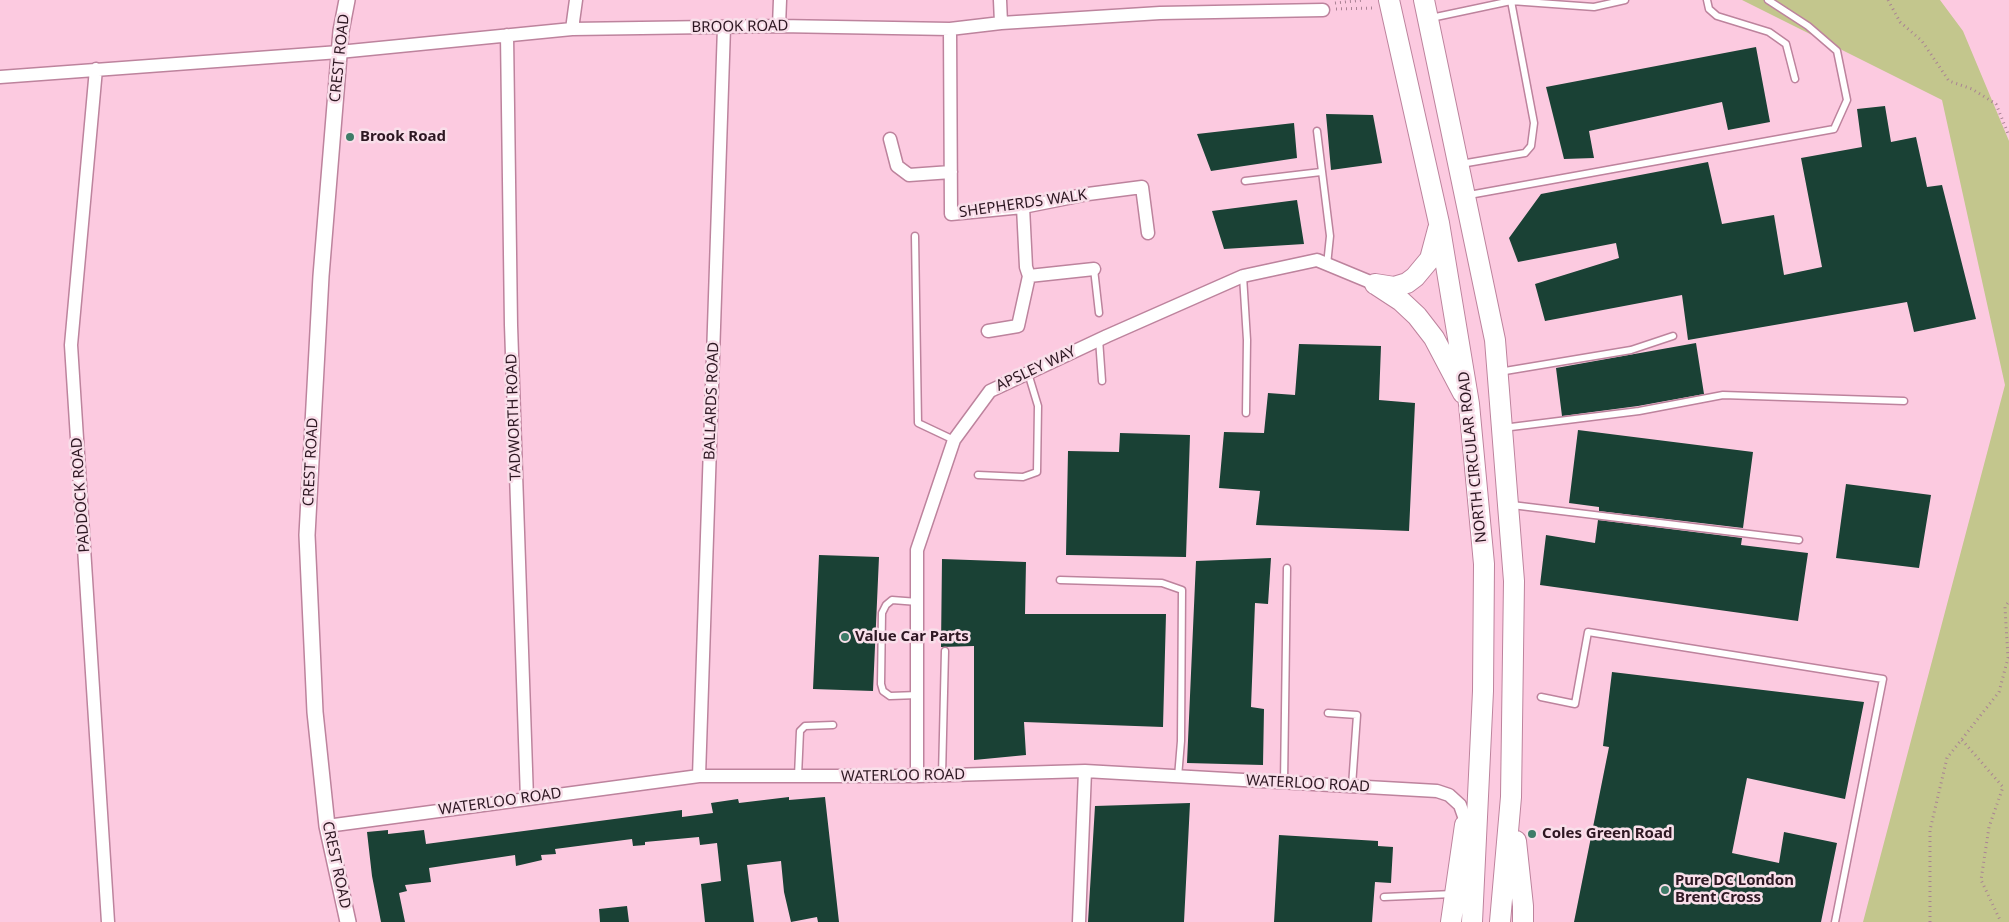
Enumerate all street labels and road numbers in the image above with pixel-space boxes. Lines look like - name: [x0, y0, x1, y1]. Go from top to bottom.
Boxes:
- street label: CREST ROAD: [326, 13, 354, 103]
- street label: BROOK ROAD: [691, 17, 789, 37]
- street label: SHEPHERDS WALK: [958, 186, 1088, 222]
- street label: BALLARDS ROAD: [701, 342, 723, 460]
- street label: APSLEY WAY: [993, 343, 1079, 395]
- street label: TADWORTH ROAD: [503, 353, 525, 481]
- street label: NORTH CIRCULAR ROAD: [1455, 370, 1491, 544]
- street label: CREST ROAD: [300, 417, 322, 507]
- street label: PADDOCK ROAD: [68, 437, 94, 553]
- street label: WATERLOO ROAD: [841, 766, 965, 786]
- street label: WATERLOO ROAD: [1246, 772, 1370, 796]
- street label: WATERLOO ROAD: [437, 784, 563, 820]
- street label: CREST ROAD: [318, 820, 354, 910]

